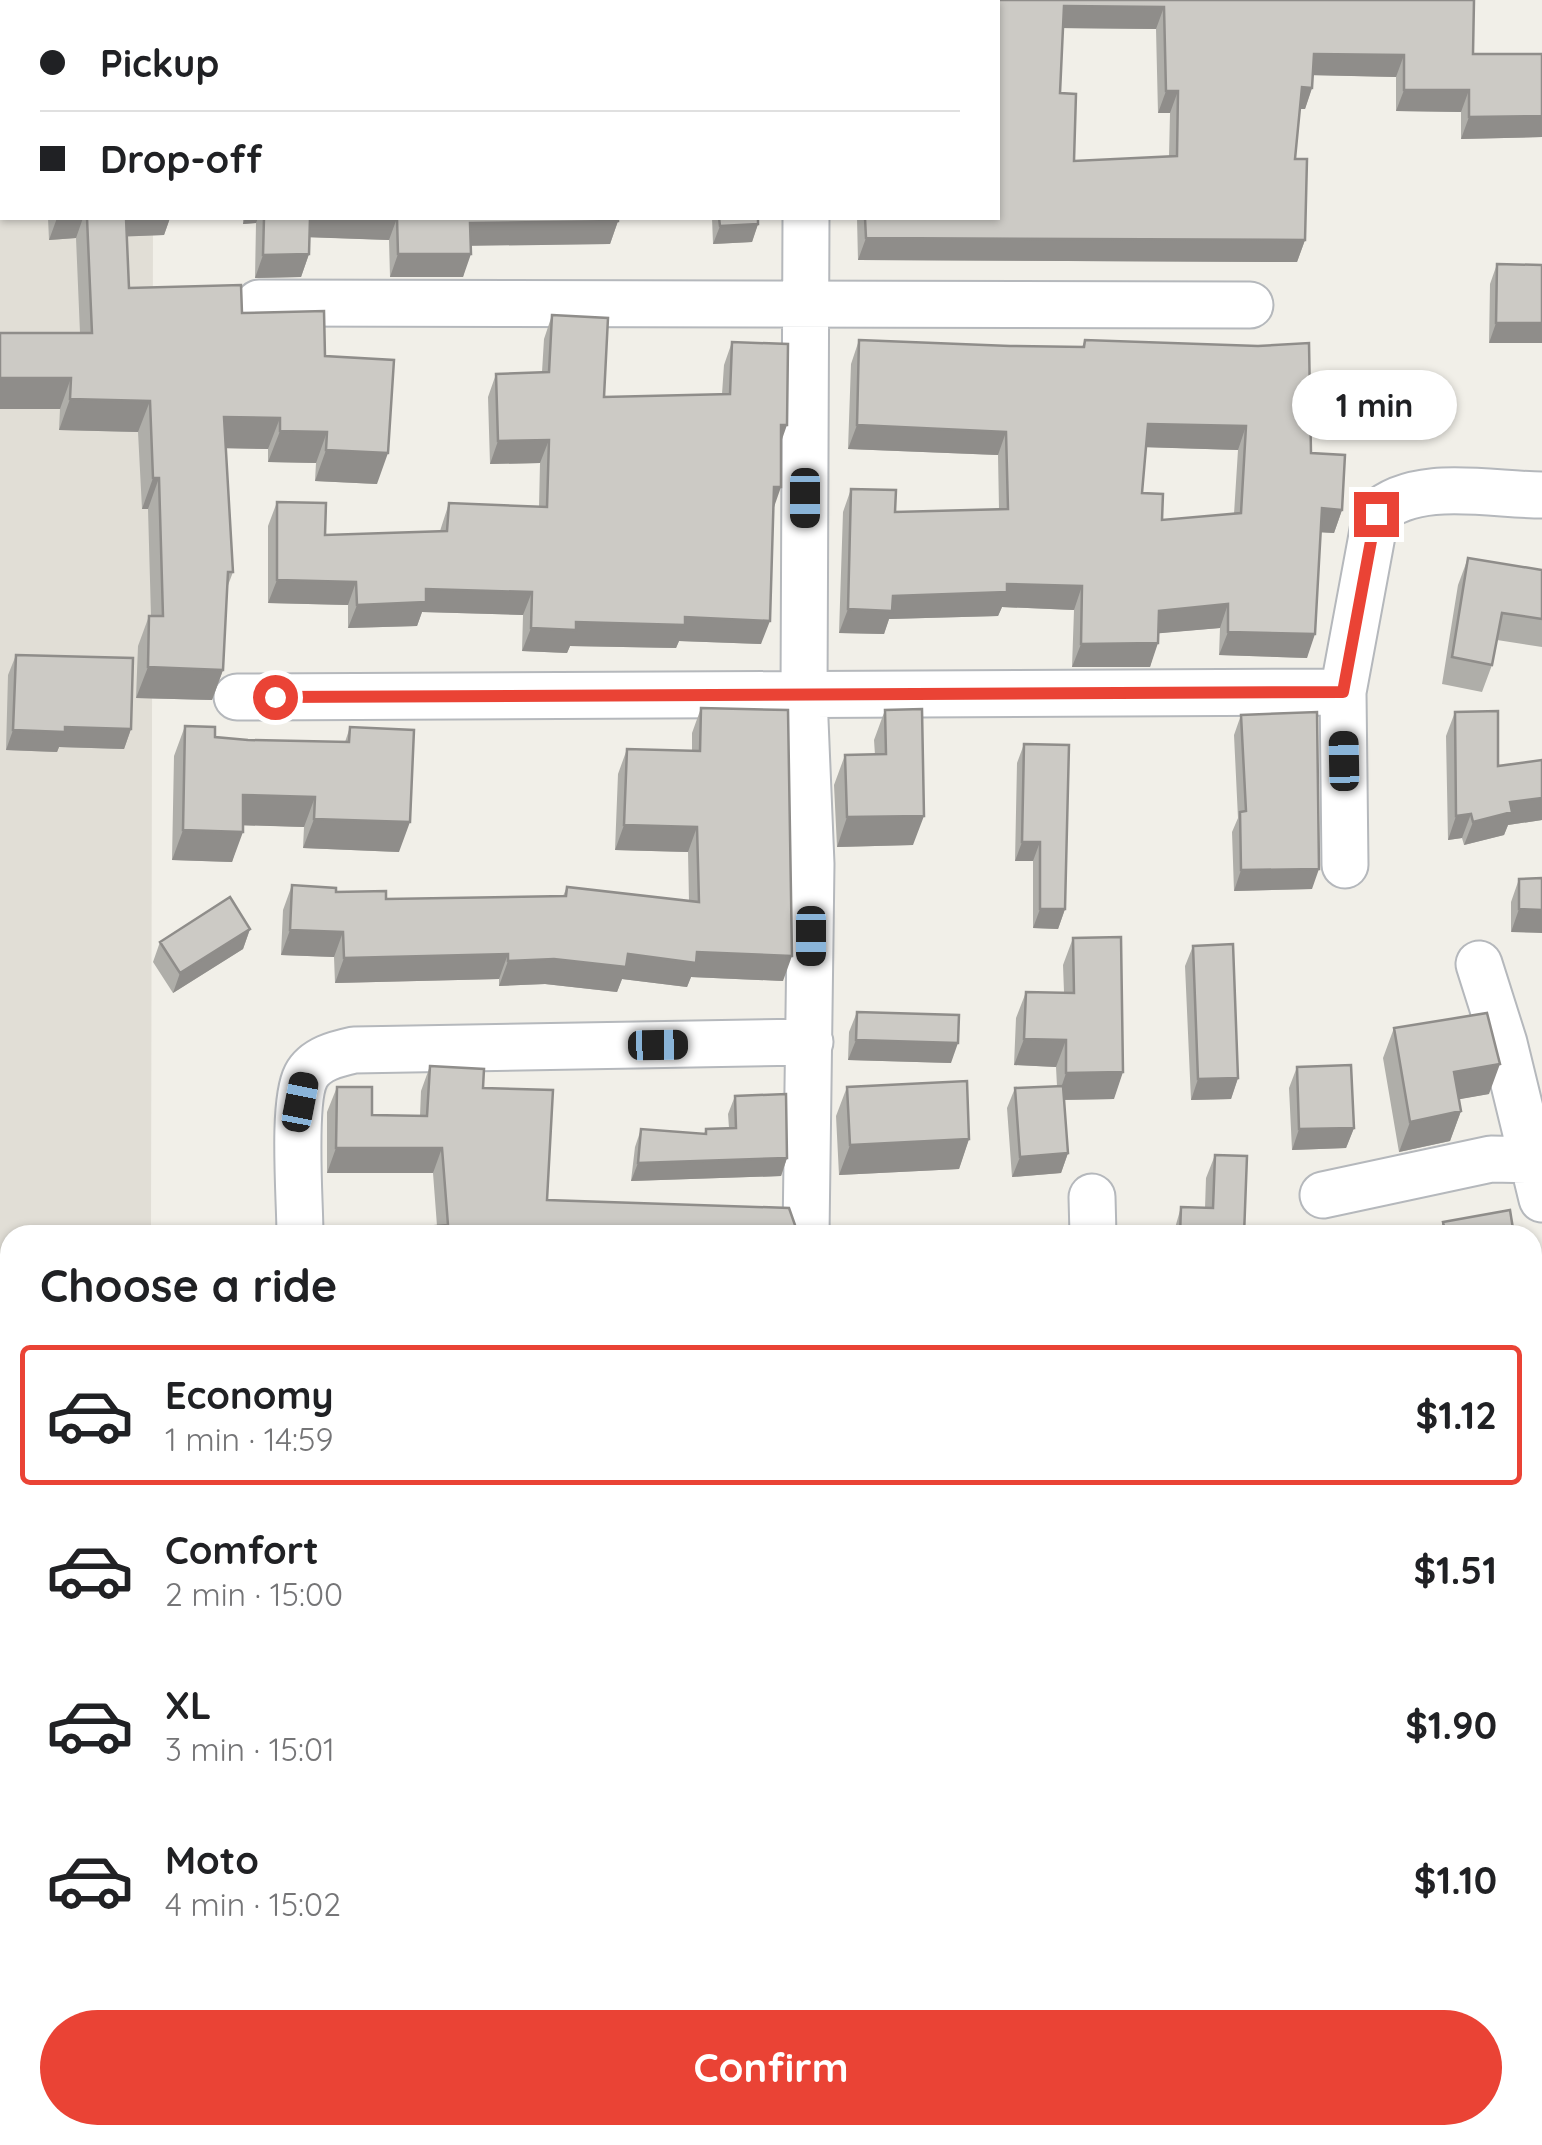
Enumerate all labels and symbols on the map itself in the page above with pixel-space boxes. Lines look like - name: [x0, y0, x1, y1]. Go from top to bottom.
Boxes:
- callout: 1 min: [1294, 369, 1458, 439]
- car: [790, 468, 820, 528]
- route end: [1354, 492, 1399, 537]
- route start: [253, 675, 298, 720]
- car: [1328, 731, 1360, 791]
- car: [796, 906, 826, 966]
- car: [628, 1029, 688, 1061]
- car: [280, 1070, 320, 1134]

